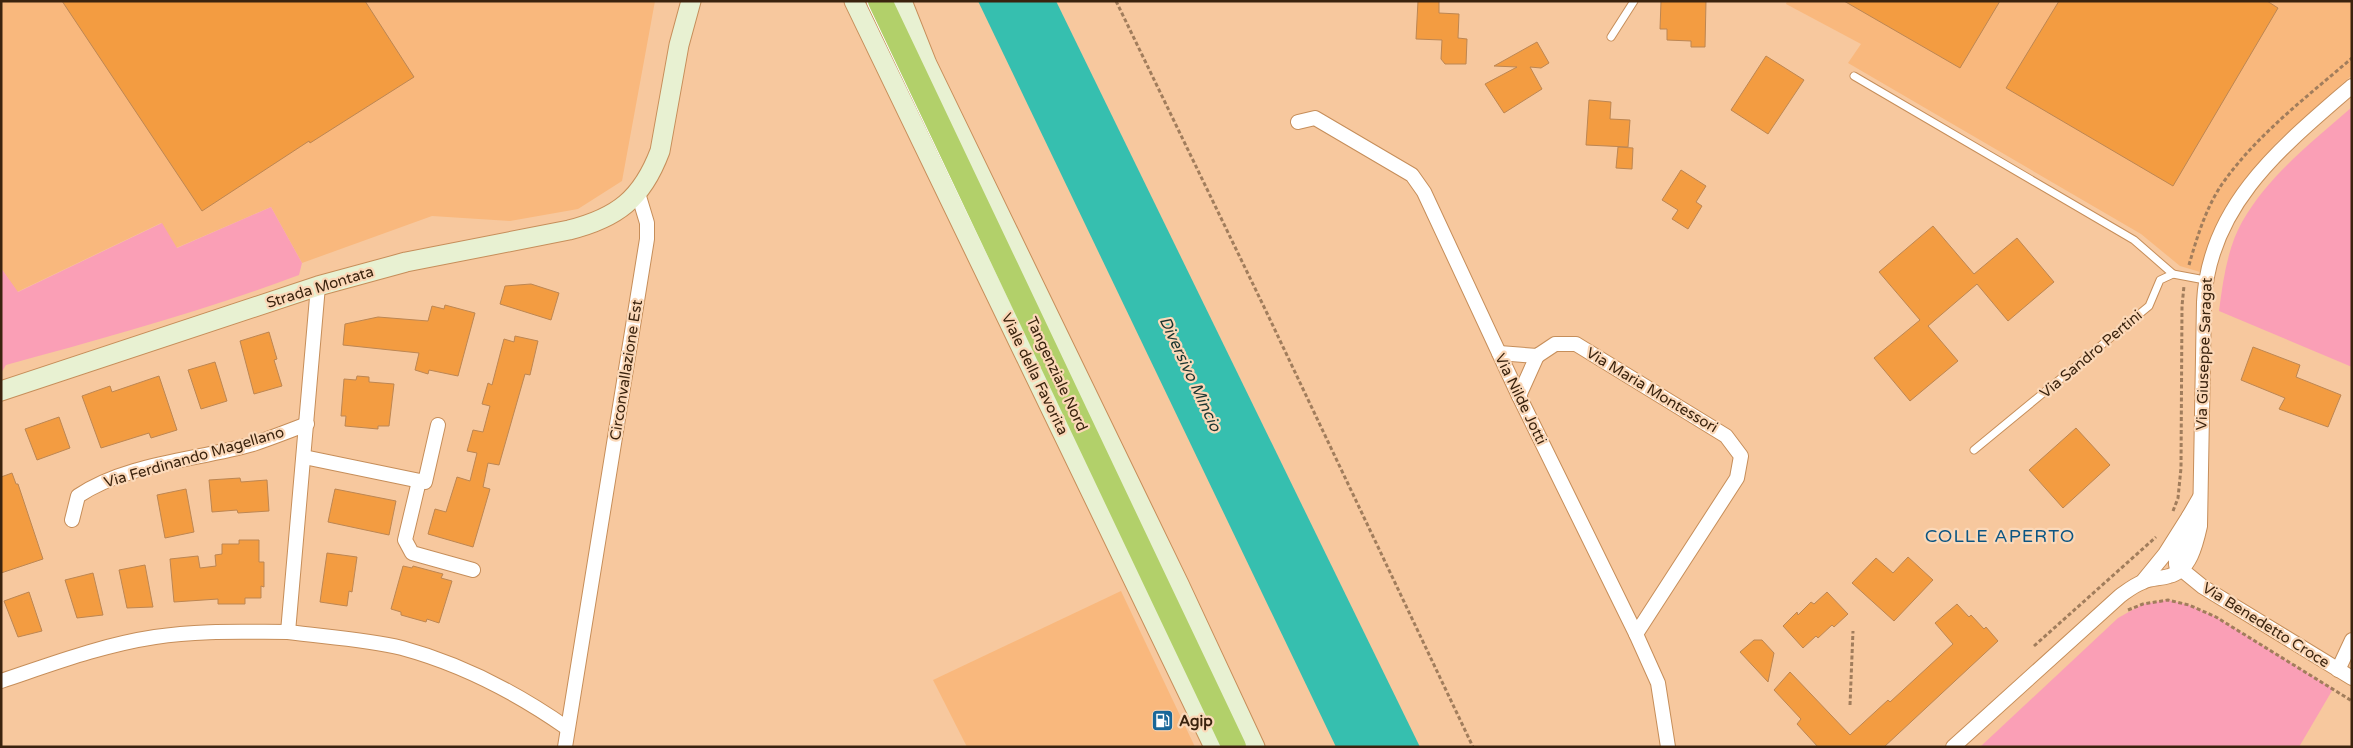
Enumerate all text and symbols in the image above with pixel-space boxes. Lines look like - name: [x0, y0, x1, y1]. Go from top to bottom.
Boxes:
- street label: Strada Montata: [264, 262, 376, 312]
- street label: Via Giuseppe Saragat: [2192, 277, 2216, 431]
- street label: Circonvallazione Est: [606, 298, 646, 442]
- street label: Via Sandro Pertini: [2036, 306, 2146, 402]
- street label: Viale della Favorita: [998, 310, 1072, 438]
- water label: Diversivo Mincio: [1155, 313, 1226, 436]
- street label: Tangenziale Nord: [1023, 314, 1091, 434]
- street label: Via Maria Montessori: [1583, 344, 1721, 436]
- street label: Via Nilde Jotti: [1491, 351, 1551, 447]
- street label: Via Ferdinando Magellano: [102, 423, 286, 491]
- district label: COLLE APERTO: [1925, 525, 2075, 547]
- street label: Via Benedetto Croce: [2199, 579, 2333, 671]
- fuel station icon: Agip: [1151, 709, 1175, 733]
- place label: Agip: [1179, 712, 1213, 731]

